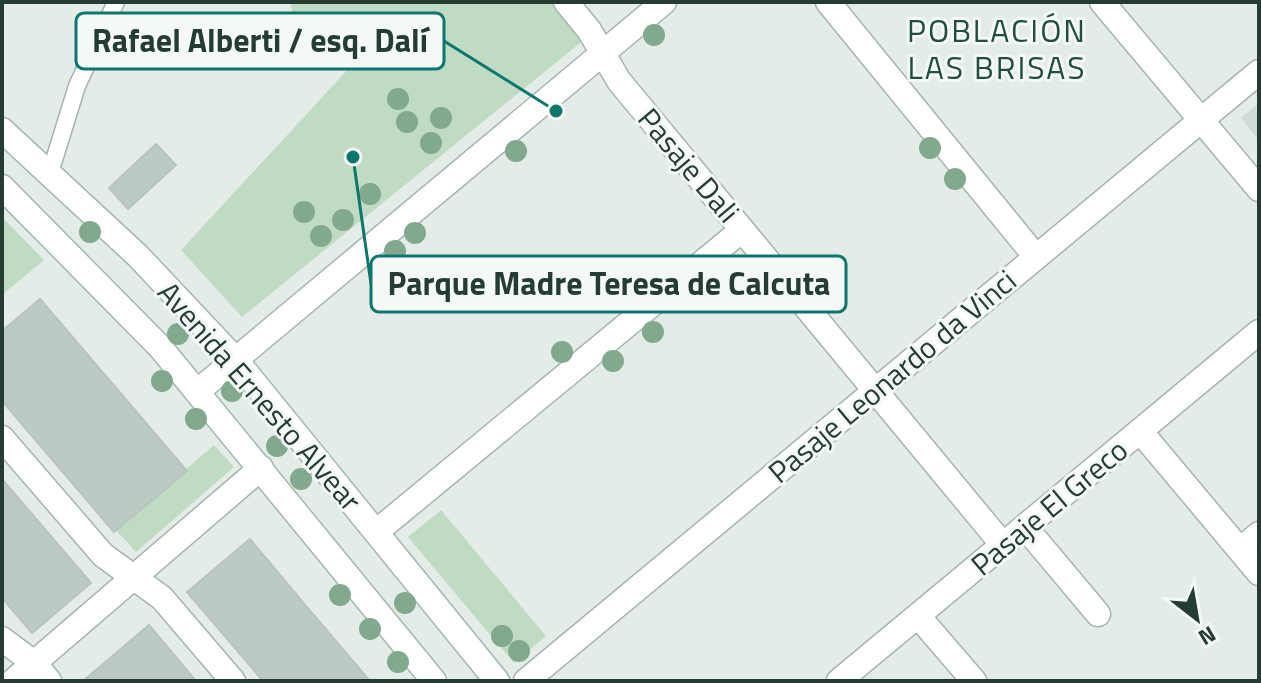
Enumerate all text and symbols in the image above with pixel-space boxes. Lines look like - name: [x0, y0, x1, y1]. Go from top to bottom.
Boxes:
- district label: POBLACIÓN LAS BRISAS: [907, 6, 1087, 91]
- callout: Rafael Alberti / esq. Dalí: [76, 13, 444, 69]
- text: Rafael Alberti / esq. Dalí: [92, 16, 431, 64]
- street label: Pasaje Dali: [627, 97, 751, 233]
- callout: Parque Madre Teresa de Calcuta: [371, 256, 846, 312]
- street label: Pasaje Leonardo da Vinci: [758, 258, 1026, 494]
- text: Parque Madre Teresa de Calcuta: [388, 259, 830, 307]
- street label: Avenida Ernesto Alvear: [147, 271, 373, 521]
- street label: Pasaje El Greco: [960, 427, 1138, 587]
- north arrow: [1157, 579, 1237, 659]
- text: N: [1192, 618, 1223, 655]

